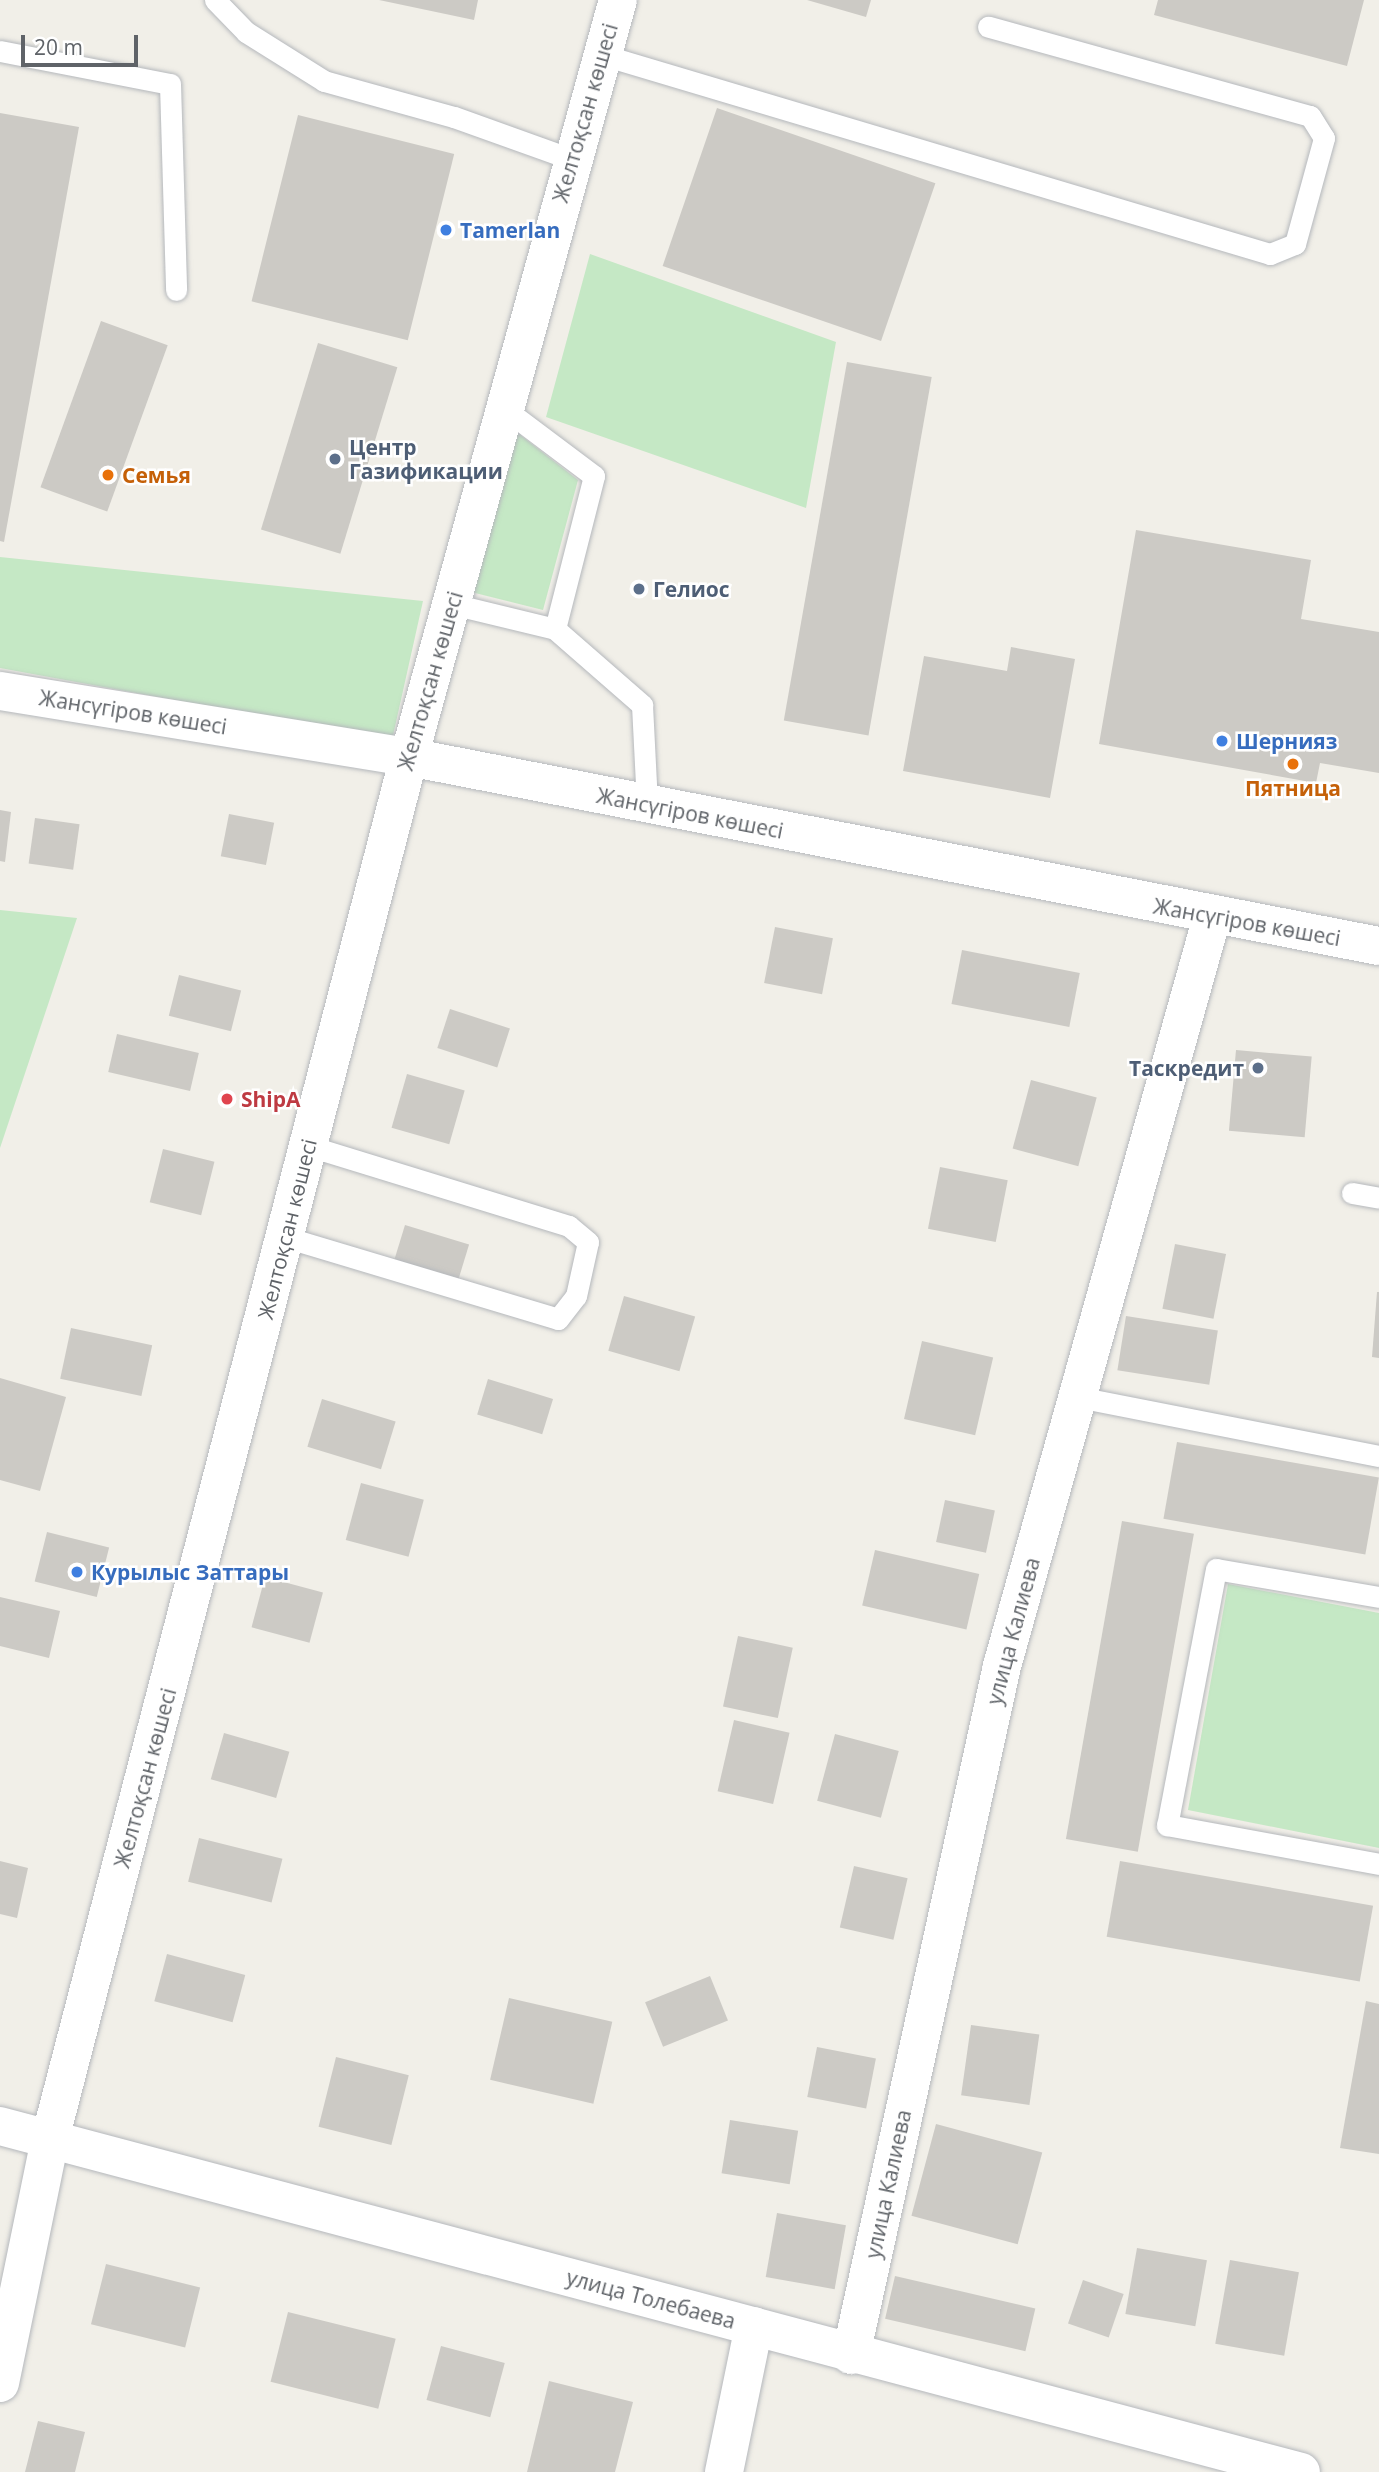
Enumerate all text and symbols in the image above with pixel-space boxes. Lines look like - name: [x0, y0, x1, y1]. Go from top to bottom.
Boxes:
- scale bar: [24, 21, 142, 65]
- street label: Желтоқсан көшесі: [547, 21, 623, 205]
- text: 20 m: [34, 33, 83, 61]
- place label: Tamerlan: [460, 217, 560, 243]
- marker: Tamerlan: [438, 222, 454, 238]
- place label: Центр Газификации: [349, 434, 503, 484]
- marker: Центр Газификации: [327, 451, 343, 467]
- place label: Семья: [122, 462, 191, 488]
- marker: Семья: [100, 467, 116, 483]
- place label: Гелиос: [653, 576, 730, 602]
- marker: Гелиос: [631, 581, 647, 597]
- street label: Желтоқсан көшесі: [392, 589, 468, 773]
- street label: Жансүгіров көшесі: [37, 685, 229, 739]
- place label: Шернияз: [1236, 728, 1337, 754]
- marker: Шернияз: [1214, 733, 1230, 749]
- marker: Пятница: [1285, 756, 1301, 772]
- place label: Пятница: [1245, 775, 1341, 801]
- street label: Жансүгіров көшесі: [594, 783, 786, 843]
- street label: Жансүгіров көшесі: [1151, 893, 1343, 951]
- place label: Таскредит: [1129, 1055, 1244, 1081]
- marker: Таскредит: [1250, 1060, 1266, 1076]
- place label: ShipA: [241, 1086, 301, 1112]
- marker: ShipA: [219, 1091, 235, 1107]
- street label: Желтоқсан көшесі: [252, 1136, 322, 1322]
- street label: улица Калиева: [981, 1555, 1045, 1707]
- place label: Курылыс Заттары: [91, 1559, 289, 1585]
- marker: Курылыс Заттары: [69, 1564, 85, 1580]
- street label: Желтоқсан көшесі: [109, 1685, 181, 1871]
- street label: улица Калиева: [860, 2107, 916, 2261]
- street label: улица Толебаева: [564, 2264, 738, 2334]

